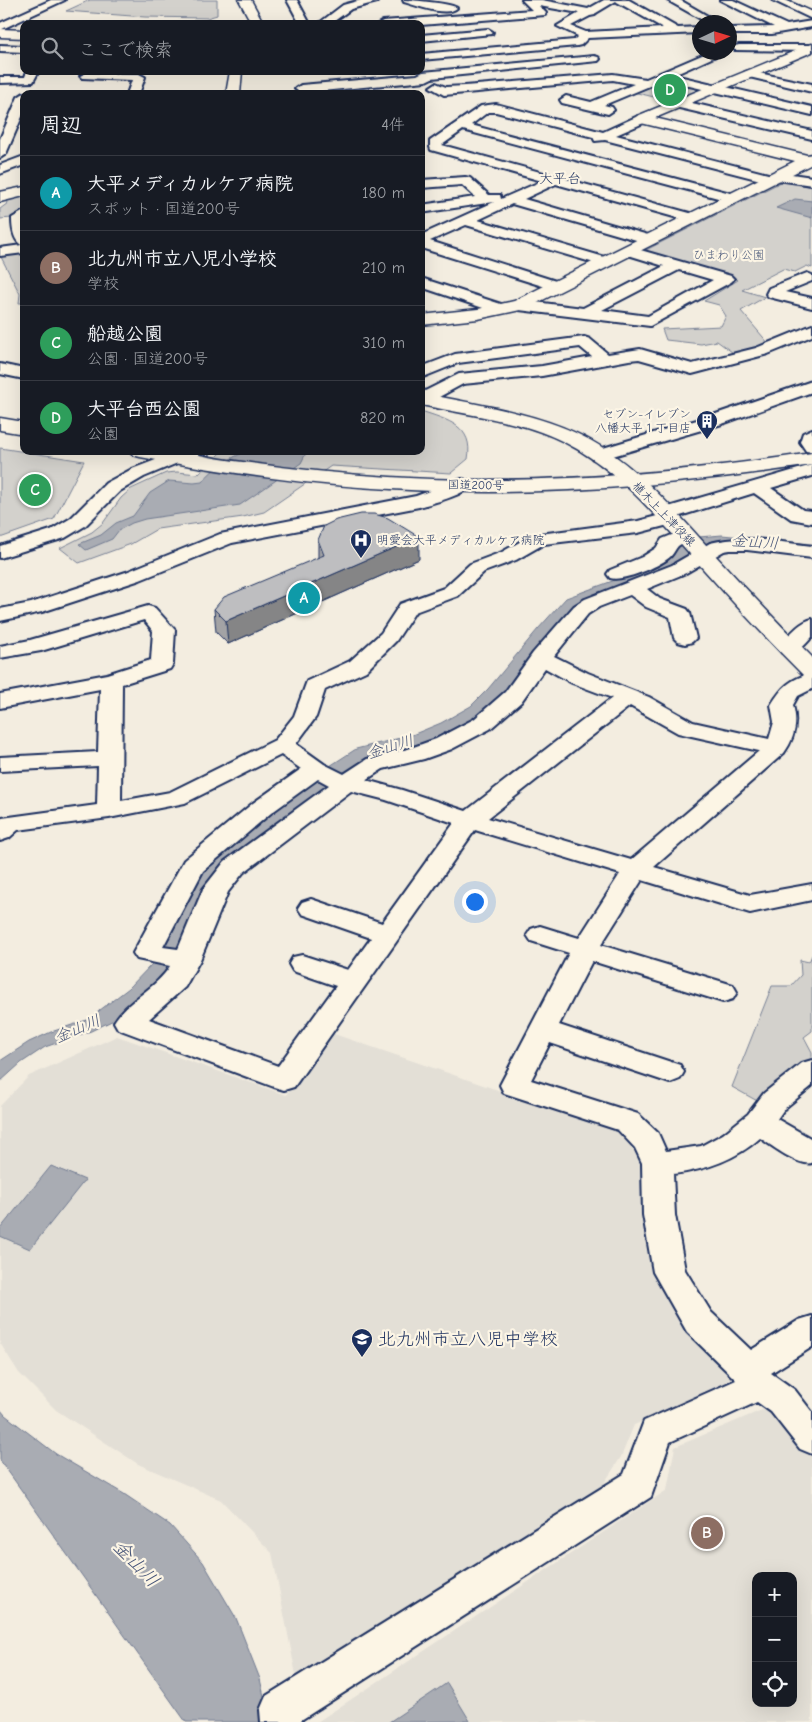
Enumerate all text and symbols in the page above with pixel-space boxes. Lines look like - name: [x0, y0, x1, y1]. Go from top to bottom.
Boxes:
- north arrow: [692, 15, 737, 60]
- search box: [20, 20, 425, 75]
- icon: search: [38, 34, 66, 62]
- text: ここで検索: [78, 39, 173, 61]
- pin: D: [654, 71, 686, 109]
- text: 周辺: [40, 113, 82, 137]
- text: 4件: [381, 116, 405, 134]
- district label: 大平台: [539, 170, 581, 187]
- text: 大平メディカルケア病院: [87, 173, 293, 195]
- text: A: [52, 184, 60, 202]
- text: 180 m: [362, 184, 405, 202]
- text: スポット · 国道200号: [87, 200, 240, 218]
- text: 北九州市立八児小学校: [87, 248, 277, 270]
- park label: ひまわり公園: [693, 248, 765, 262]
- text: B: [51, 259, 61, 277]
- text: 210 m: [362, 259, 405, 277]
- text: 学校: [87, 275, 119, 293]
- text: 船越公園: [87, 323, 163, 345]
- text: C: [51, 334, 61, 352]
- text: 310 m: [362, 334, 405, 352]
- text: 公園 · 国道200号: [87, 350, 208, 368]
- text: 大平台西公園: [87, 398, 201, 420]
- place label: セブン-イレブン 八幡大平１丁目店: [595, 407, 691, 435]
- text: D: [51, 409, 61, 427]
- text: 820 m: [360, 409, 405, 427]
- building icon: セブン-イレブン 八幡大平１丁目店: [695, 409, 719, 440]
- text: 公園: [87, 425, 119, 443]
- pin: C: [19, 471, 51, 509]
- street label: 国道200号: [447, 478, 505, 492]
- street label: 植木上上津役線: [630, 479, 698, 549]
- hospital icon: 明愛会大平メディカルケア病院: [349, 528, 373, 559]
- water label: 金山川: [730, 531, 780, 553]
- place label: 明愛会大平メディカルケア病院: [377, 533, 545, 547]
- pin: A: [288, 579, 320, 617]
- water label: 金山川: [365, 731, 416, 763]
- your location: [462, 889, 488, 915]
- water label: 金山川: [52, 1011, 103, 1047]
- school or university icon: 北九州市立八児中学校: [350, 1327, 374, 1358]
- place label: 北九州市立八児中学校: [378, 1329, 558, 1350]
- pin: B: [691, 1514, 723, 1552]
- water label: 金山川: [109, 1536, 164, 1592]
- map controls: [752, 1572, 797, 1707]
- button: +: [752, 1572, 797, 1617]
- button: −: [752, 1617, 797, 1662]
- button: locate: [752, 1662, 797, 1707]

